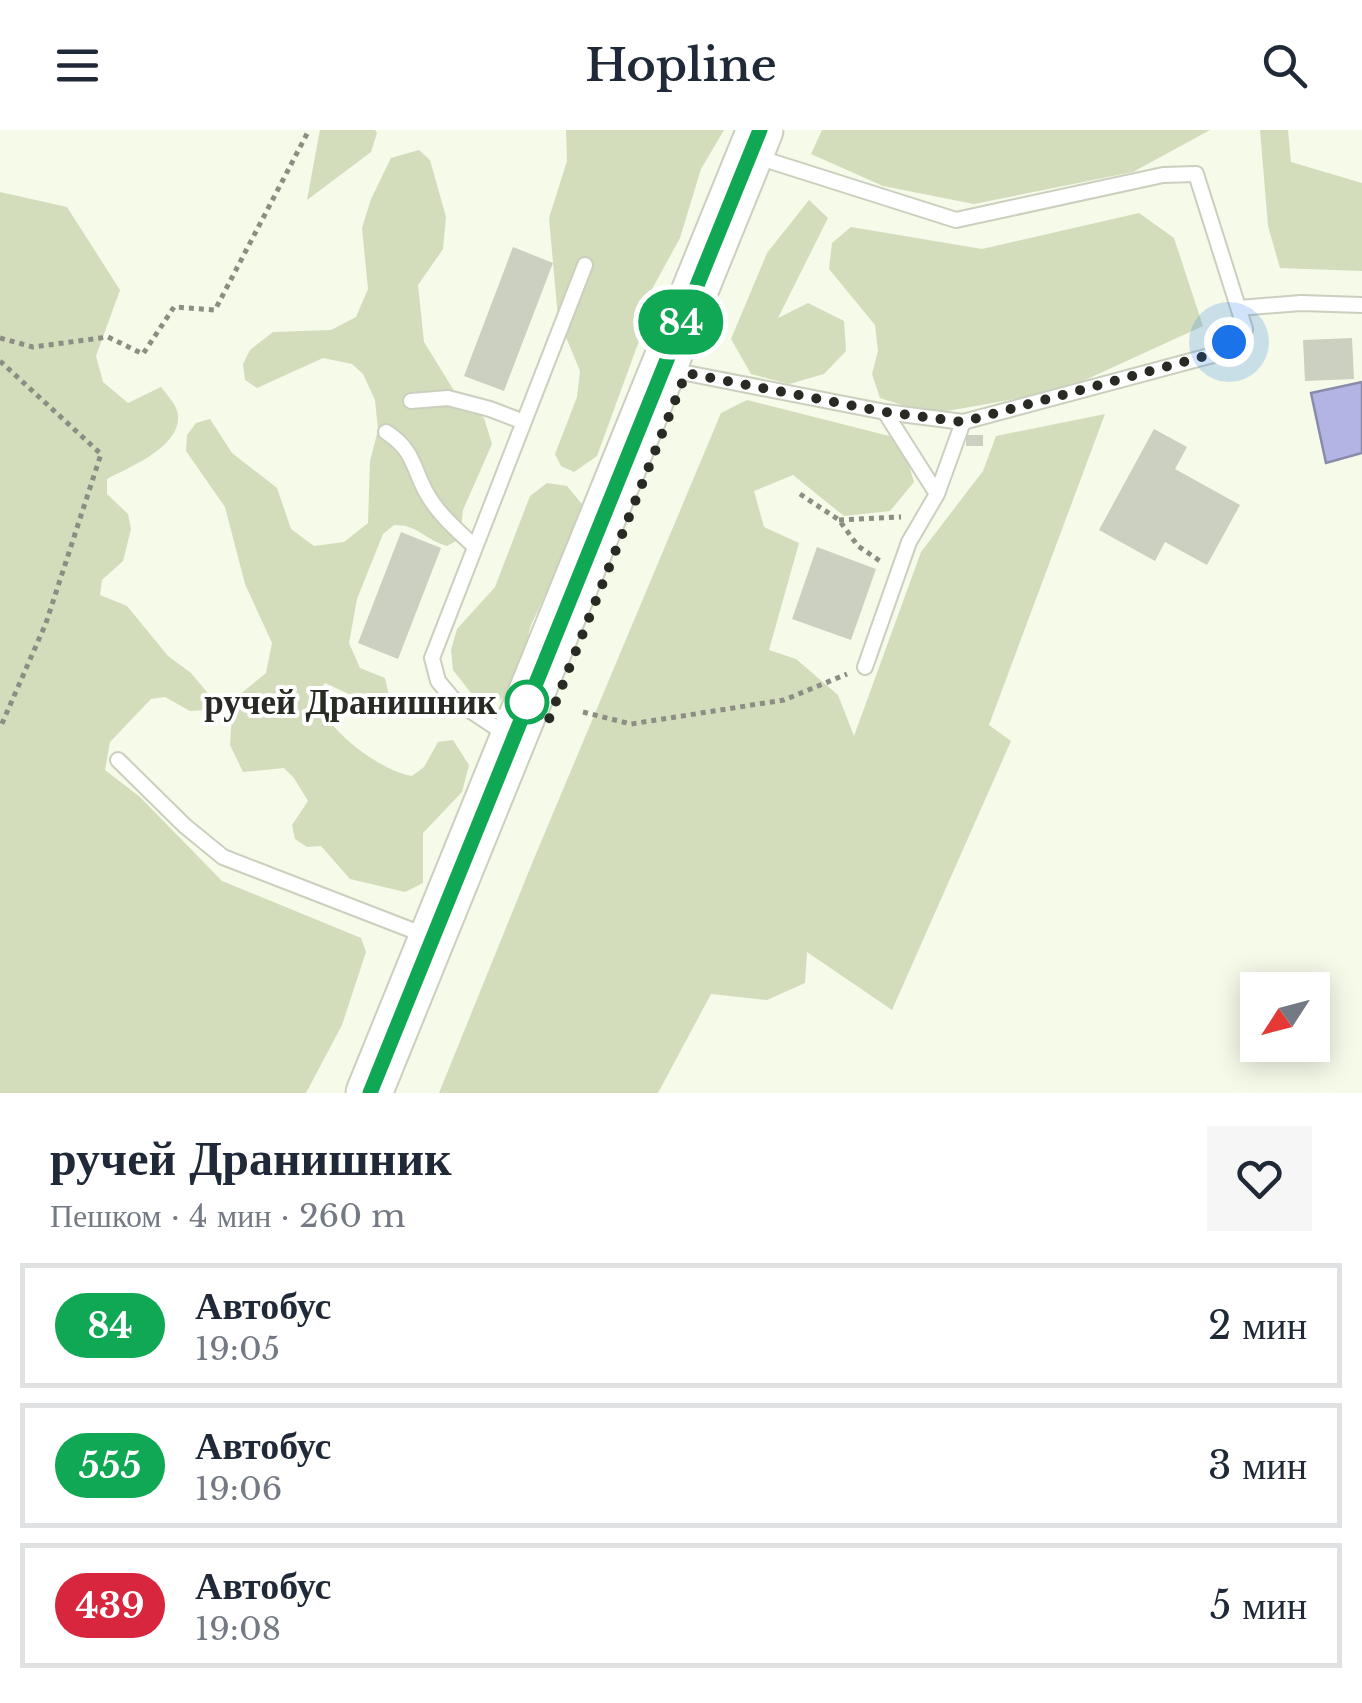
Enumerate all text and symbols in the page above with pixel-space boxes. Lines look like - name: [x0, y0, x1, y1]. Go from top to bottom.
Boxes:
- text: Hopline: [585, 37, 777, 93]
- icon: menu: [50, 38, 105, 93]
- icon: search: [1257, 38, 1312, 93]
- line badge: 84: [636, 290, 726, 354]
- text: 84: [658, 301, 704, 344]
- your location: [1204, 317, 1254, 367]
- place label: ручей Дранишник: [204, 680, 498, 723]
- marker: ручей Дранишник: [506, 681, 548, 723]
- north arrow: [1240, 972, 1330, 1062]
- map controls: [1240, 972, 1330, 1062]
- button: heart: [1207, 1126, 1312, 1231]
- text: ручей Дранишник: [50, 1128, 452, 1188]
- text: Пешком · 4 мин · 260 m: [50, 1196, 406, 1236]
- text: Автобус: [195, 1282, 331, 1329]
- text: 2 мин: [1208, 1302, 1307, 1349]
- text: 84: [87, 1304, 133, 1347]
- text: 19:05: [195, 1329, 280, 1369]
- text: Автобус: [195, 1422, 331, 1469]
- text: 3 мин: [1208, 1442, 1307, 1489]
- text: 555: [79, 1444, 141, 1487]
- text: 19:06: [195, 1469, 282, 1509]
- text: Автобус: [195, 1562, 331, 1609]
- text: 5 мин: [1210, 1582, 1307, 1629]
- text: 439: [75, 1584, 145, 1627]
- text: 19:08: [195, 1609, 281, 1649]

